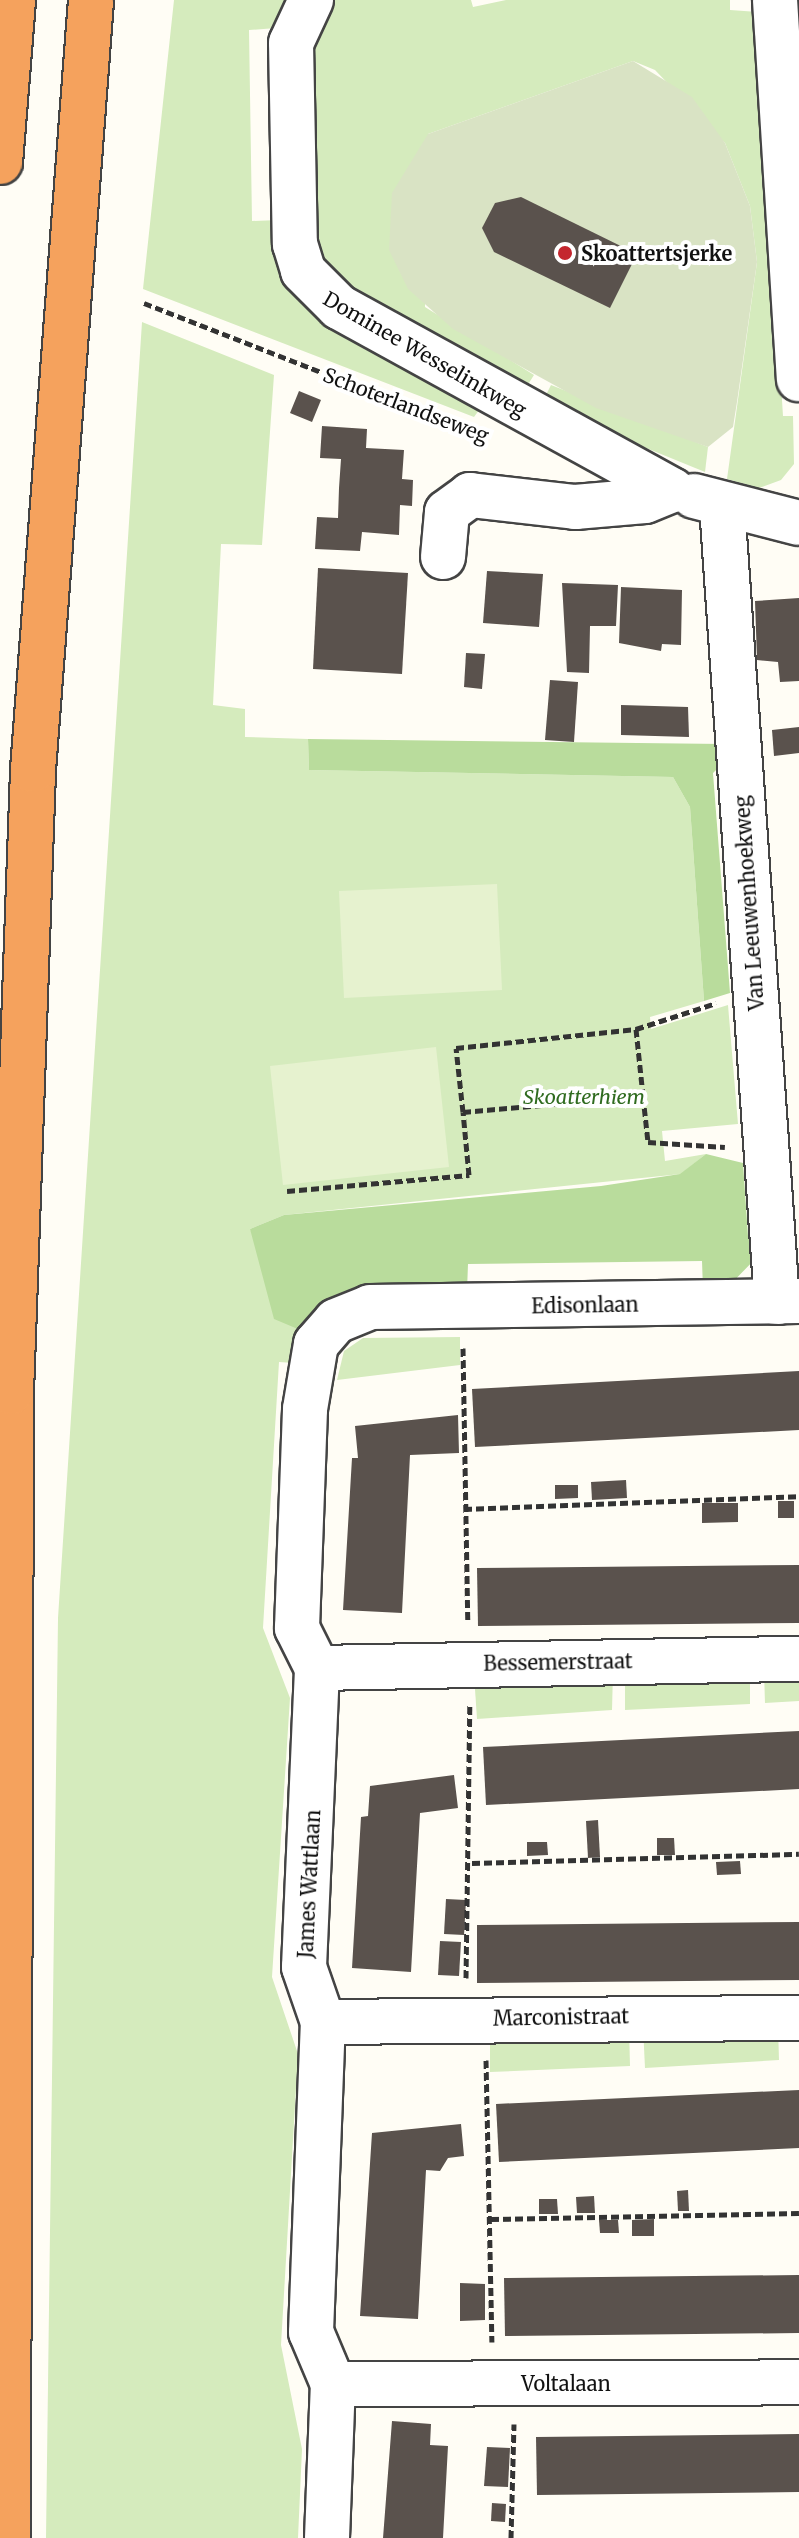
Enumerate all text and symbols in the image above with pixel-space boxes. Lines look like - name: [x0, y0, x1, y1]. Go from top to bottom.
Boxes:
- place label: Skoattertsjerke: [581, 241, 732, 265]
- marker: Skoattertsjerke: [556, 244, 574, 262]
- street label: Dominee Wesselinkweg: [319, 286, 531, 422]
- street label: Schoterlandseweg: [320, 362, 492, 448]
- street label: Van Leeuwenhoekweg: [730, 795, 768, 1011]
- park label: Skoatterhiem: [523, 1084, 645, 1108]
- street label: Edisonlaan: [531, 1292, 639, 1318]
- street label: Bessemerstraat: [483, 1649, 633, 1675]
- street label: James Wattlaan: [293, 1809, 325, 1959]
- street label: Marconistraat: [493, 2004, 629, 2030]
- street label: Voltalaan: [521, 2371, 611, 2395]

